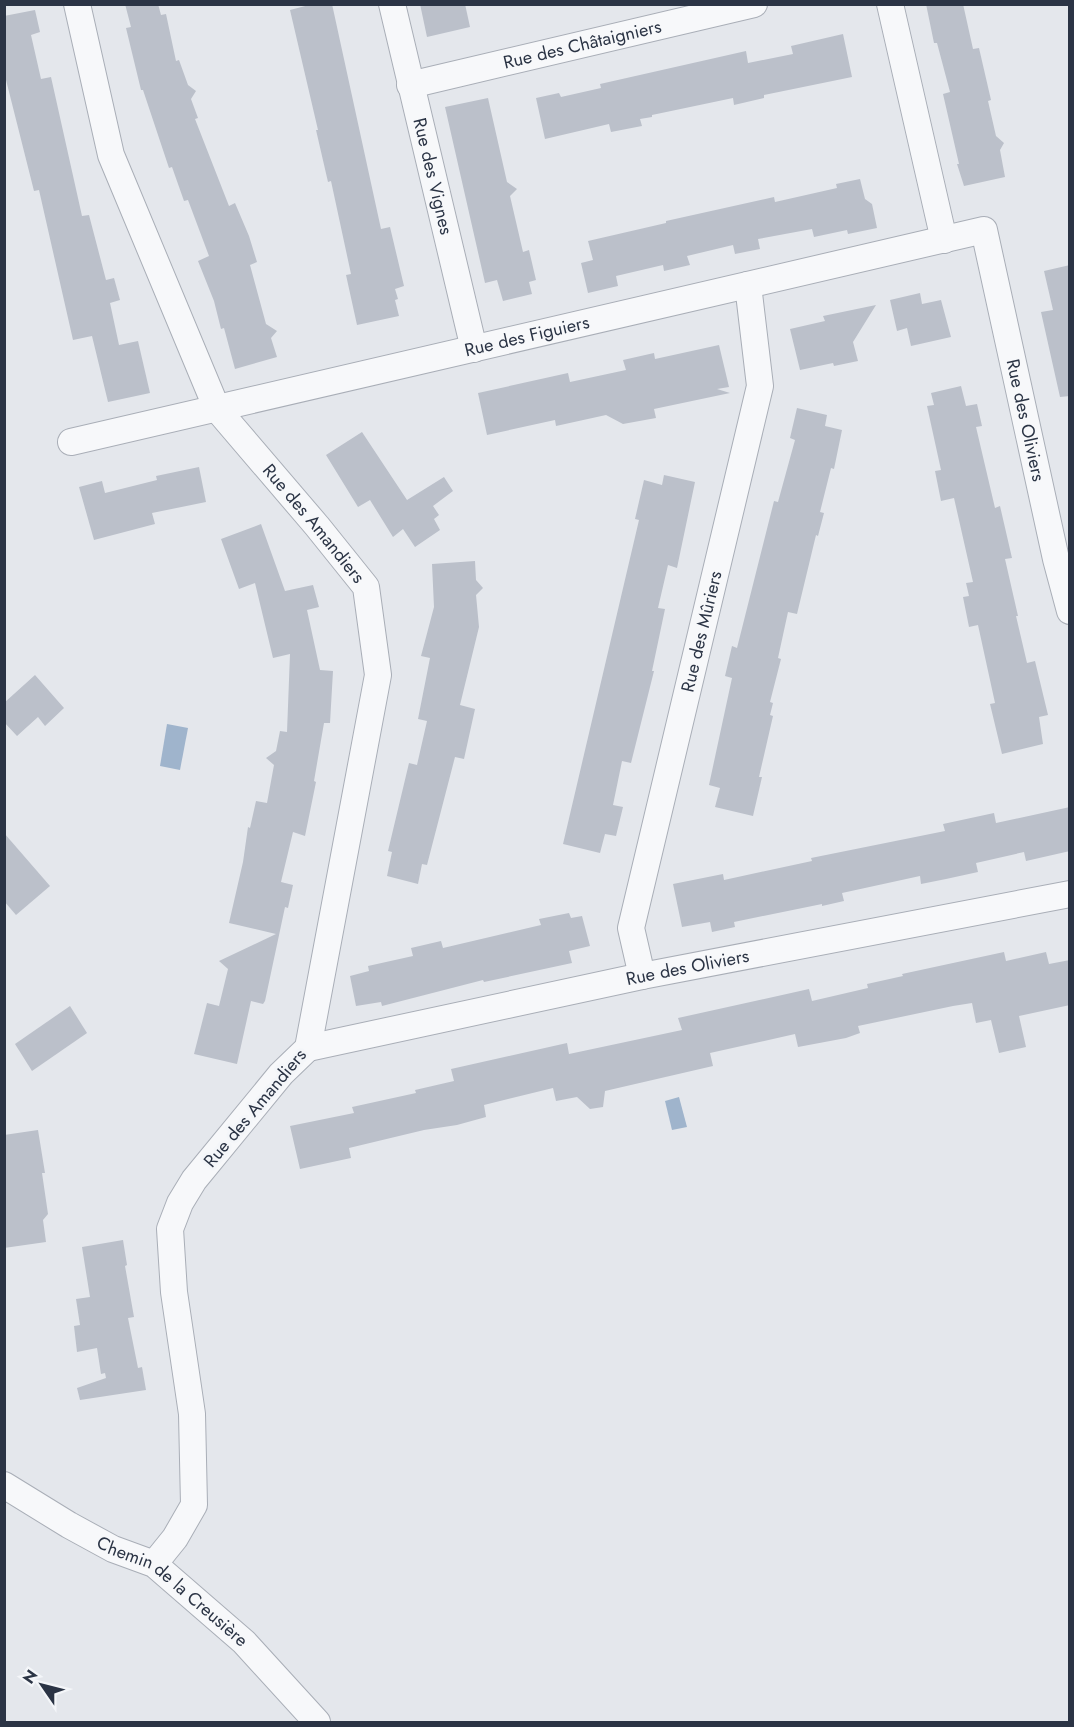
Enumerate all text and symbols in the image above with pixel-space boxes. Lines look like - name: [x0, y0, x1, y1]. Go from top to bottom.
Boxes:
- street label: Rue des Châtaigniers: [501, 13, 664, 76]
- street label: Rue des Vignes: [406, 115, 459, 237]
- street label: Rue des Figuiers: [462, 309, 592, 363]
- street label: Rue des Oliviers: [1000, 356, 1052, 484]
- street label: Rue des Amandiers: [256, 458, 371, 589]
- street label: Rue des Mûriers: [675, 568, 729, 695]
- street label: Rue des Oliviers: [624, 943, 751, 992]
- street label: Rue des Amandiers: [197, 1043, 313, 1173]
- street label: Chemin de la Creusière: [92, 1529, 254, 1653]
- north arrow: [12, 1655, 72, 1715]
- text: N: [17, 1665, 43, 1688]

